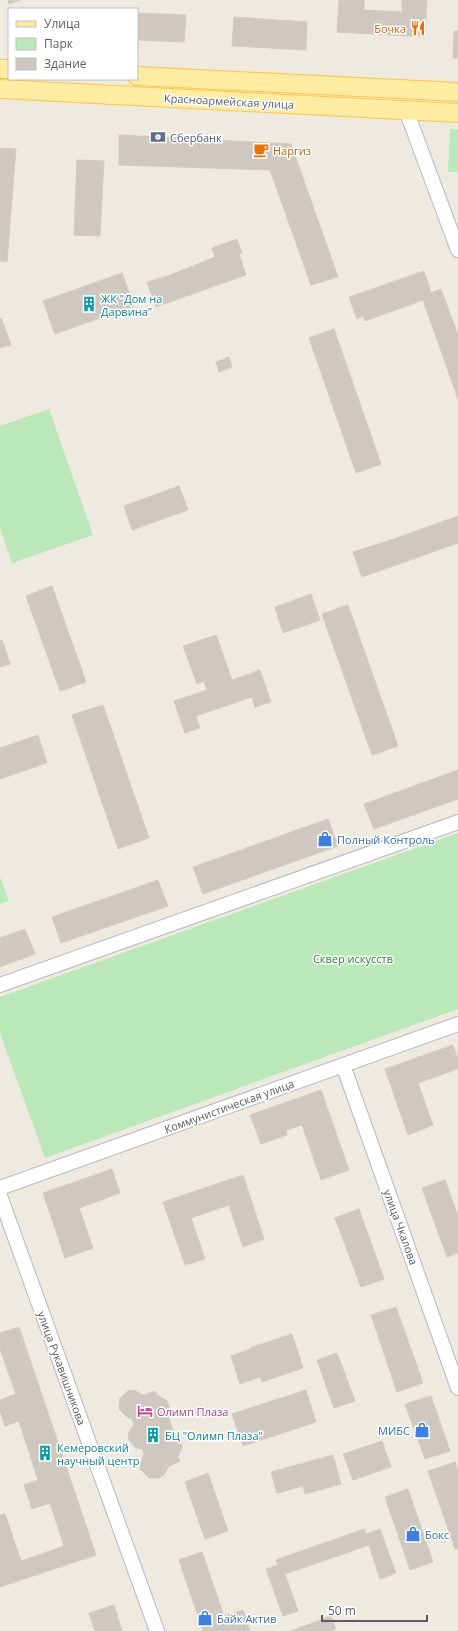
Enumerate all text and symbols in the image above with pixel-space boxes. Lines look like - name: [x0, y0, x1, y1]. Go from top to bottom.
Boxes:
- legend: [8, 8, 138, 80]
- text: Улица: [44, 15, 80, 32]
- restaurant icon: Бочка: [409, 19, 427, 37]
- place label: Бочка: [374, 21, 406, 36]
- text: Парк: [44, 35, 74, 52]
- text: Здание: [44, 55, 87, 72]
- street label: Красноармейская улица: [164, 90, 294, 112]
- bank icon: Сбербанк: [149, 128, 167, 146]
- place label: Сбербанк: [170, 130, 222, 145]
- cafe icon: Наргиз: [252, 141, 270, 159]
- place label: Наргиз: [273, 143, 311, 158]
- place label: ЖК "Дом на Дарвина": [101, 291, 162, 319]
- building icon: ЖК "Дом на Дарвина": [80, 295, 98, 313]
- shop icon: Полный Контроль: [316, 830, 334, 848]
- place label: Полный Контроль: [337, 832, 435, 847]
- park label: Сквер искусств: [313, 951, 393, 966]
- street label: Коммунистическая улица: [162, 1076, 296, 1136]
- street label: улица Чкалова: [380, 1187, 422, 1267]
- street label: улица Рукавишникова: [34, 1309, 90, 1427]
- hotel icon: Олимп Плаза: [136, 1402, 154, 1420]
- place label: Олимп Плаза: [157, 1404, 228, 1419]
- shop icon: МИБС: [413, 1421, 431, 1439]
- place label: МИБС: [378, 1423, 410, 1438]
- building icon: БЦ "Олимп Плаза": [144, 1426, 162, 1444]
- place label: БЦ "Олимп Плаза": [165, 1428, 263, 1443]
- place label: Кемеровский научный центр: [57, 1440, 140, 1468]
- building icon: Кемеровский научный центр: [36, 1444, 54, 1462]
- shop icon: Бокс: [404, 1525, 422, 1543]
- place label: Бокс: [425, 1527, 449, 1542]
- scale bar: [322, 1597, 427, 1623]
- text: 50 m: [328, 1602, 356, 1619]
- shop icon: Байк Актив: [196, 1609, 214, 1627]
- place label: Байк Актив: [217, 1611, 277, 1626]

